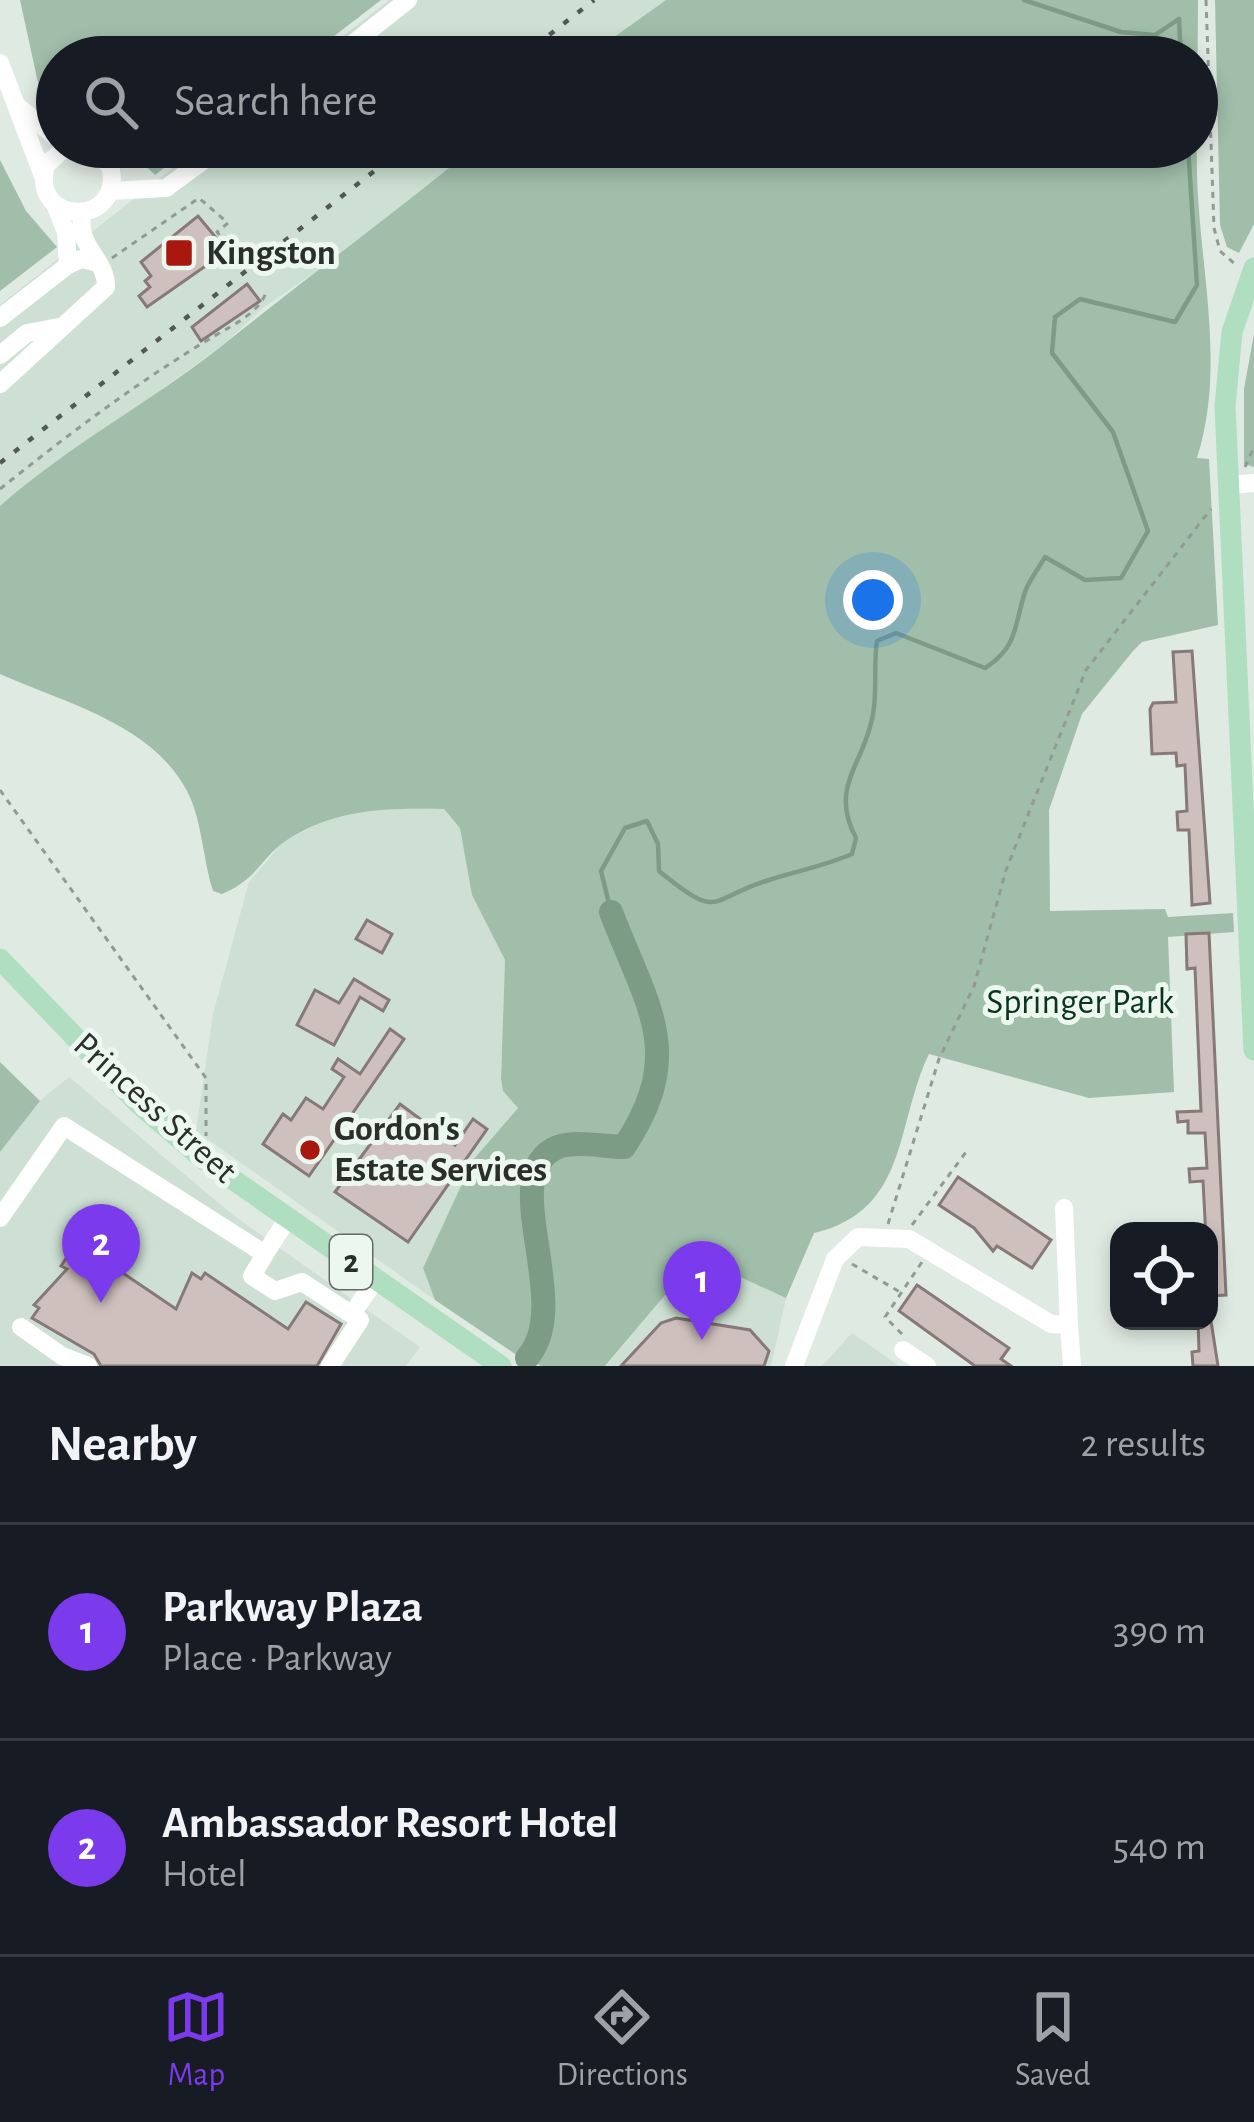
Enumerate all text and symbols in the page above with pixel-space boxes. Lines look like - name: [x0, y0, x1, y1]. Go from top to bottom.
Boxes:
- search box: [36, 36, 1218, 168]
- icon: search: [78, 69, 144, 135]
- text: Search here: [174, 79, 377, 124]
- place label: Kingston: [206, 235, 336, 271]
- marker: Kingston: [163, 237, 195, 269]
- your location: [843, 570, 903, 630]
- park label: Springer Park: [986, 984, 1174, 1020]
- street label: Princess Street: [67, 1026, 244, 1190]
- place label: Gordon's Estate Services: [334, 1111, 547, 1188]
- marker: Gordon's Estate Services: [297, 1137, 323, 1163]
- pin: 2: [62, 1204, 140, 1303]
- map controls: [1110, 1222, 1218, 1330]
- button: locate: [1110, 1222, 1218, 1330]
- road number: 2: [330, 1235, 372, 1289]
- pin: 1: [663, 1241, 741, 1340]
- text: Nearby: [48, 1419, 197, 1470]
- text: 2 results: [1080, 1425, 1206, 1464]
- text: Parkway Plaza: [162, 1585, 423, 1630]
- text: 1: [80, 1612, 94, 1651]
- text: 390 m: [1113, 1612, 1206, 1651]
- text: Place · Parkway: [162, 1639, 392, 1678]
- text: Ambassador Resort Hotel: [162, 1801, 618, 1846]
- text: 2: [78, 1828, 96, 1867]
- text: 540 m: [1113, 1828, 1206, 1867]
- text: Hotel: [162, 1855, 247, 1894]
- tab: Map: [163, 1984, 229, 2096]
- tab: Directions: [556, 1984, 688, 2096]
- tab: Saved: [1015, 1984, 1090, 2096]

